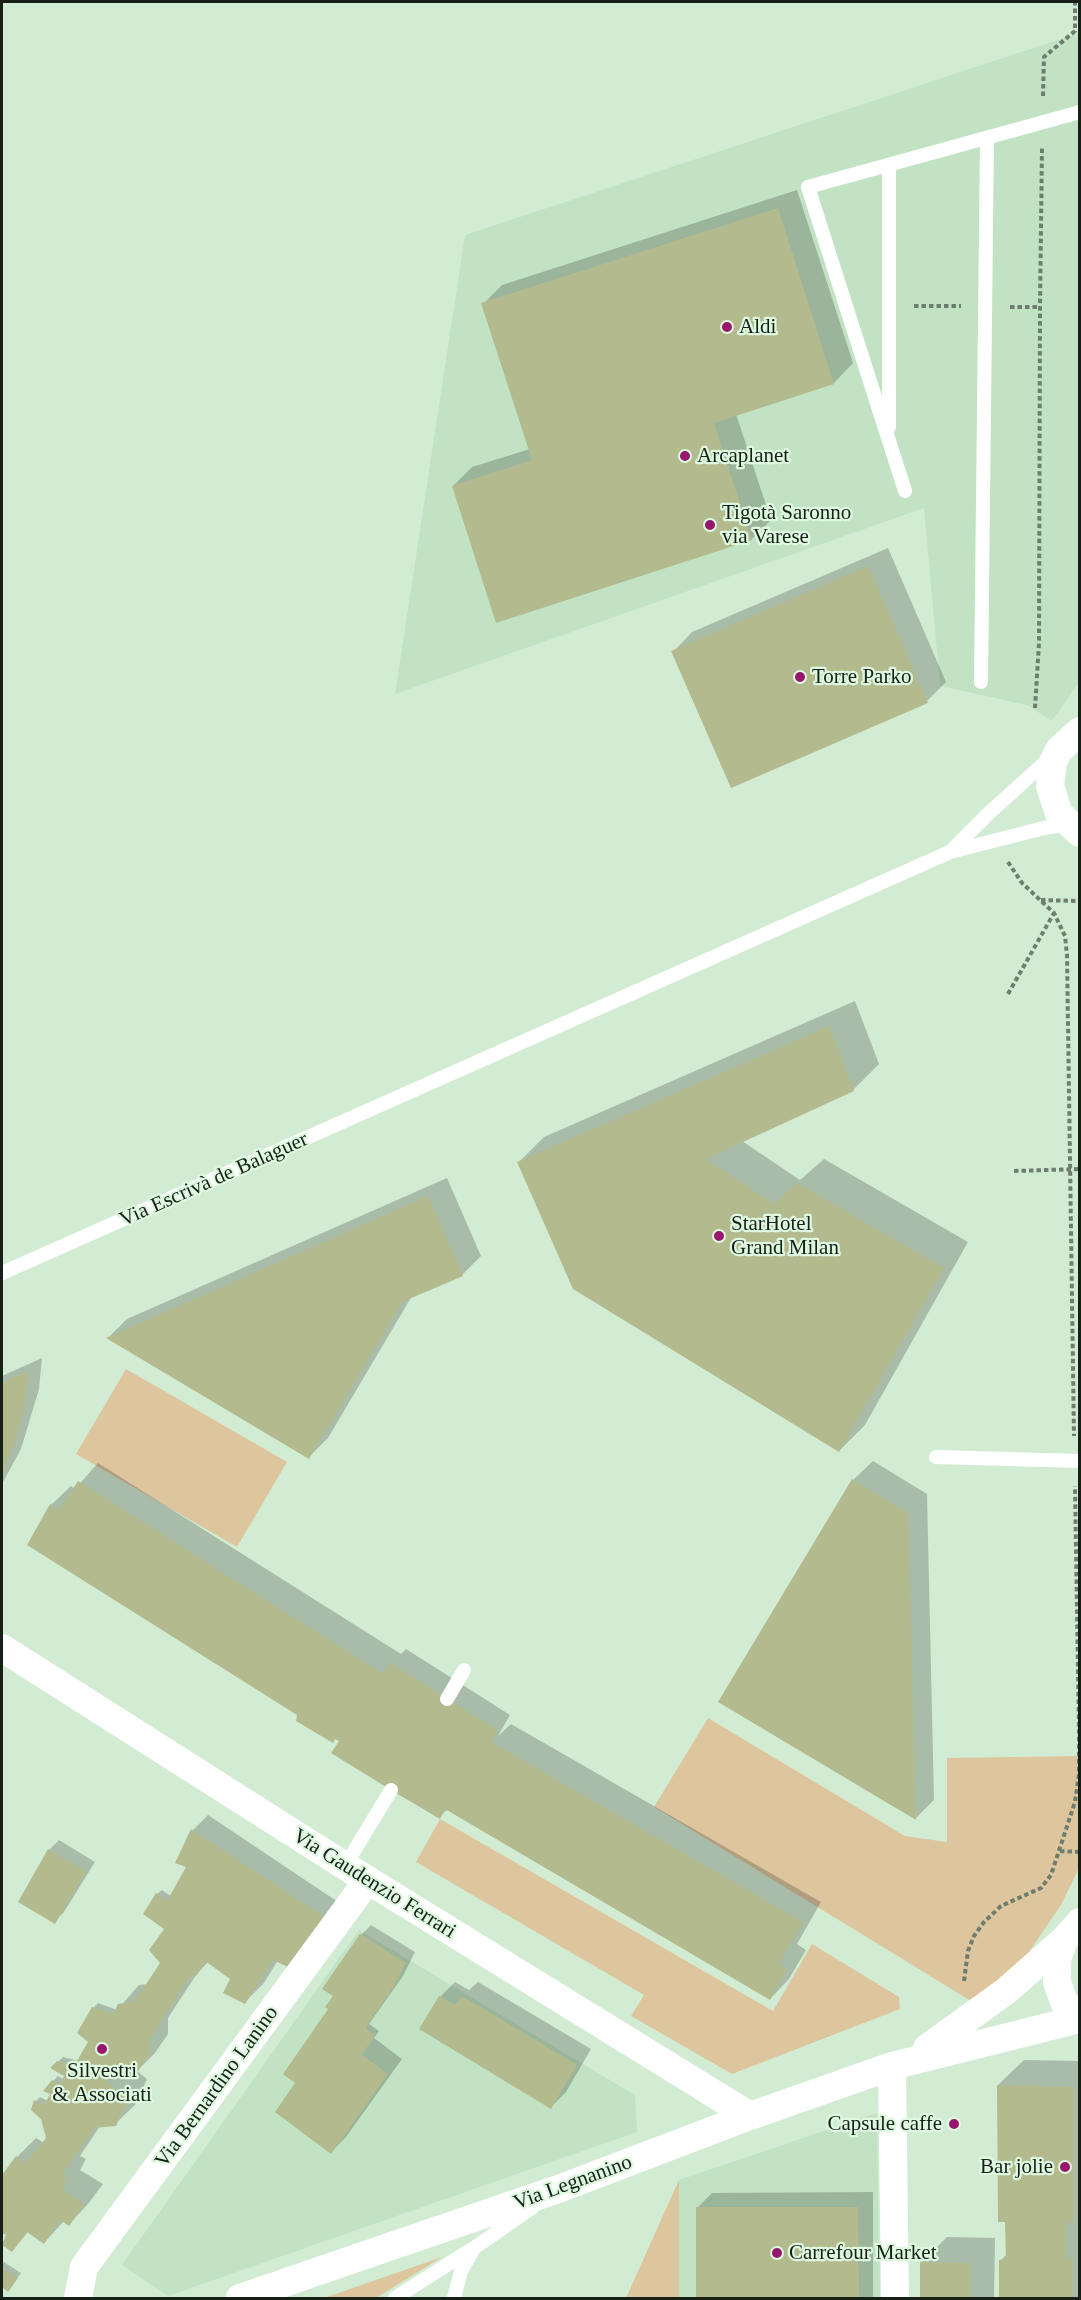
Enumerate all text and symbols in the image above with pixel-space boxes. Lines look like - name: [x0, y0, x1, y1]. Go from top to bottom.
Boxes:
- place label: Aldi: [739, 314, 776, 340]
- marker: Aldi: [720, 320, 734, 334]
- place label: Arcaplanet: [697, 443, 789, 469]
- marker: Arcaplanet: [678, 449, 692, 463]
- place label: Tigotà Saronno via Varese: [722, 500, 851, 550]
- marker: Tigotà Saronno via Varese: [703, 518, 717, 532]
- place label: Torre Parko: [812, 664, 911, 690]
- marker: Torre Parko: [793, 670, 807, 684]
- street label: Via Escrivà de Balaguer: [116, 1127, 312, 1233]
- place label: StarHotel Grand Milan: [731, 1211, 839, 1261]
- marker: StarHotel Grand Milan: [712, 1229, 726, 1243]
- street label: Via Gaudenzio Ferrari: [288, 1824, 460, 1944]
- street label: Via Bernardino Lanino: [150, 2001, 284, 2173]
- marker: Silvestri & Associati: [95, 2042, 109, 2056]
- place label: Silvestri & Associati: [52, 2058, 152, 2108]
- place label: Capsule caffe: [828, 2111, 942, 2137]
- marker: Capsule caffe: [947, 2117, 961, 2131]
- street label: Via Legnanino: [510, 2150, 636, 2216]
- place label: Bar jolie: [980, 2154, 1053, 2180]
- marker: Bar jolie: [1058, 2160, 1072, 2174]
- place label: Carrefour Market: [789, 2240, 937, 2266]
- marker: Carrefour Market: [770, 2246, 784, 2260]

